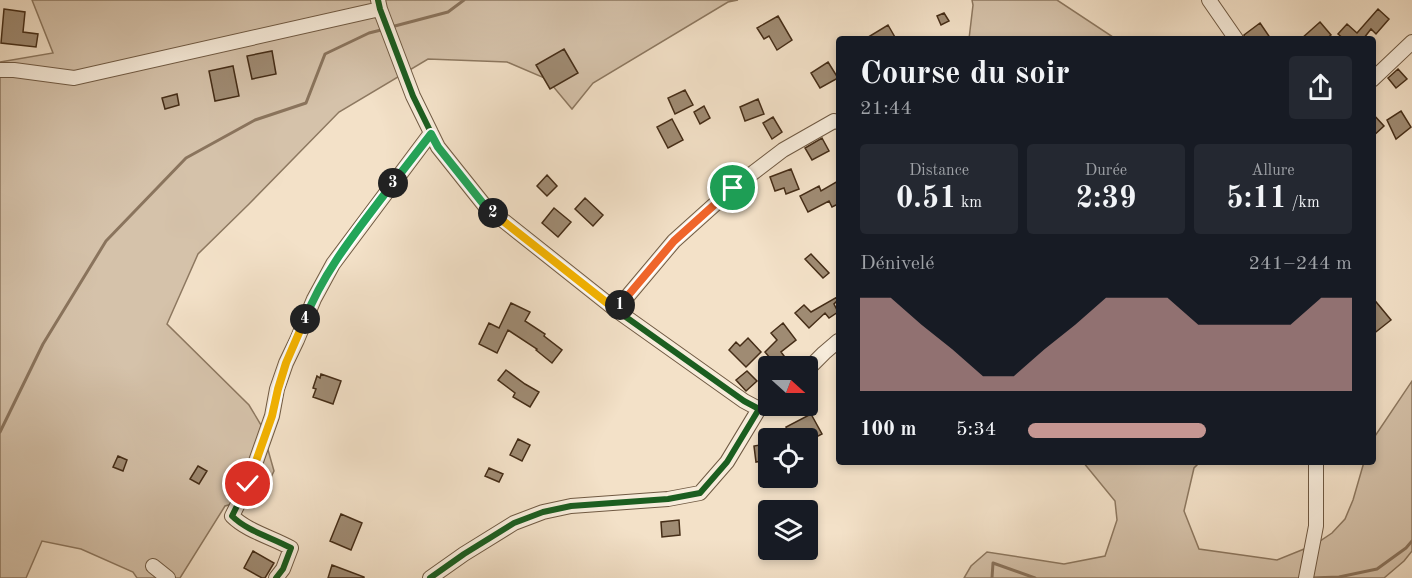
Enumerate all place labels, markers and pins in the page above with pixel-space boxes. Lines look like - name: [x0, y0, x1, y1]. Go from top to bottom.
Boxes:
- pin: [707, 162, 758, 213]
- pin: 3: [378, 168, 408, 198]
- pin: 2: [478, 198, 508, 228]
- pin: 1: [605, 290, 635, 320]
- pin: 4: [290, 304, 320, 334]
- pin: [222, 458, 273, 509]

